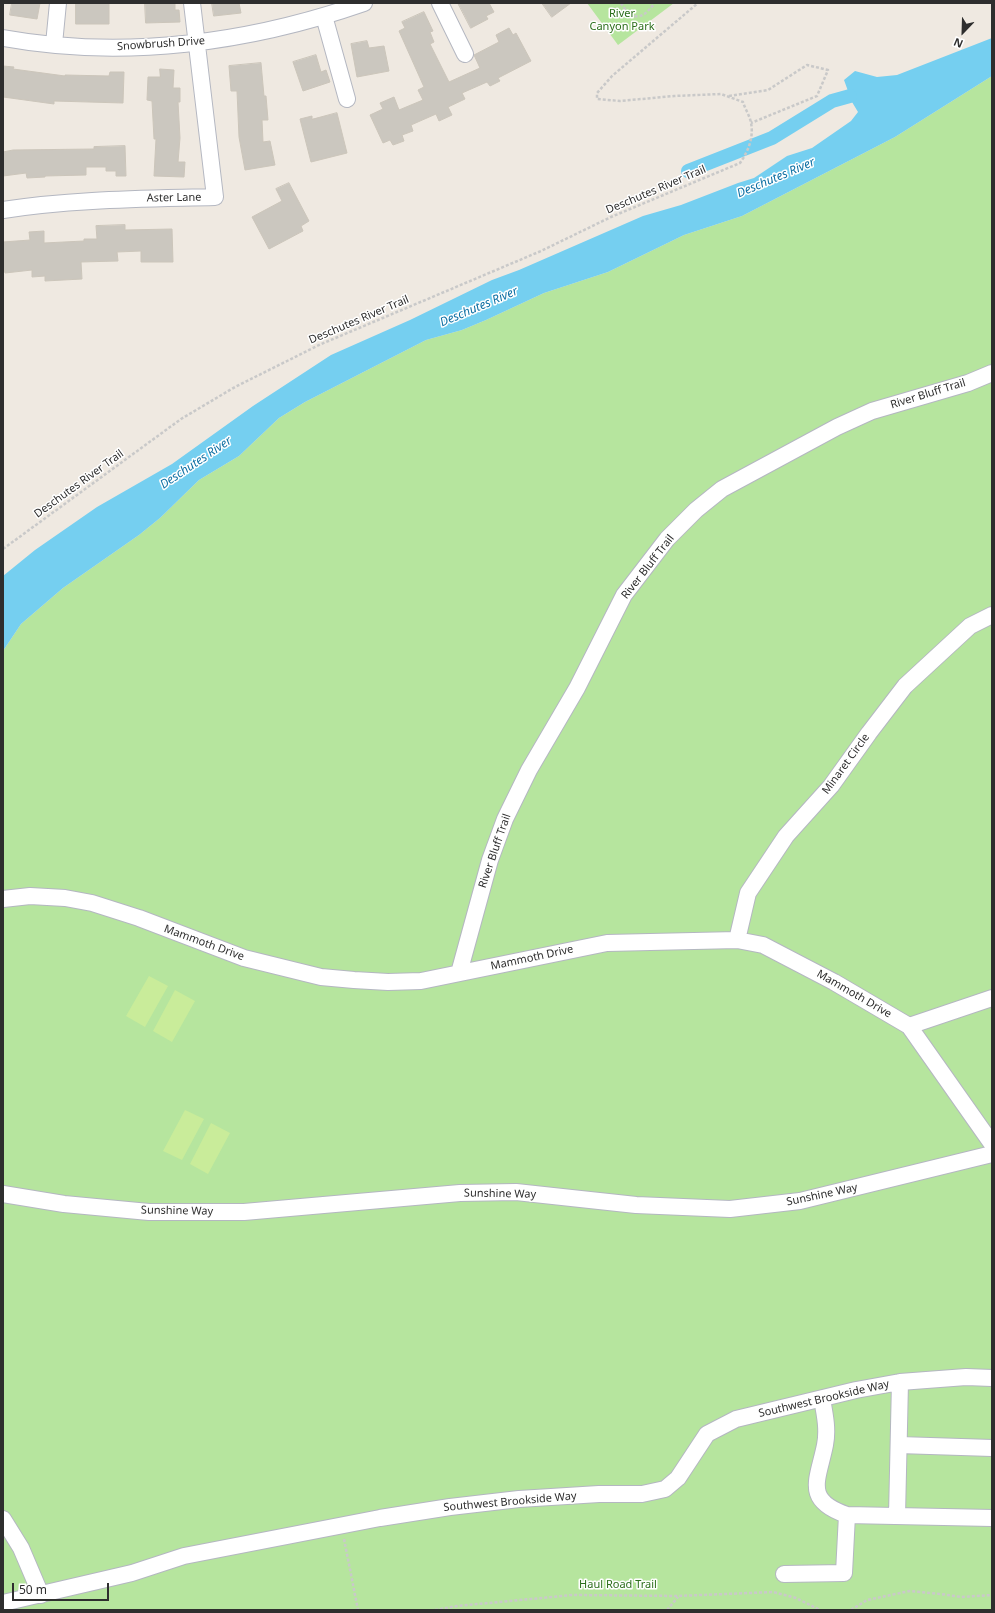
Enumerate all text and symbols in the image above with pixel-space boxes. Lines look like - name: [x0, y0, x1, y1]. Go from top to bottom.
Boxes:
- park label: River Canyon Park: [589, 7, 655, 33]
- north arrow: [943, 12, 983, 52]
- street label: Snowbrush Drive: [117, 34, 205, 54]
- text: N: [951, 35, 965, 52]
- water label: Deschutes River: [735, 155, 817, 201]
- street label: Deschutes River Trail: [604, 163, 708, 217]
- street label: Aster Lane: [146, 191, 202, 205]
- water label: Deschutes River: [438, 284, 520, 330]
- street label: Deschutes River Trail: [307, 293, 411, 347]
- street label: River Bluff Trail: [889, 376, 967, 412]
- water label: Deschutes River: [158, 434, 234, 492]
- street label: Deschutes River Trail: [32, 447, 126, 521]
- street label: River Bluff Trail: [619, 532, 677, 602]
- street label: Minaret Circle: [820, 731, 872, 797]
- street label: River Bluff Trail: [476, 812, 514, 890]
- street label: Mammoth Drive: [162, 922, 246, 964]
- street label: Mammoth Drive: [489, 943, 575, 973]
- street label: Mammoth Drive: [814, 967, 894, 1021]
- street label: Sunshine Way: [785, 1181, 859, 1209]
- street label: Sunshine Way: [464, 1187, 536, 1201]
- street label: Sunshine Way: [141, 1204, 213, 1218]
- street label: Southwest Brookside Way: [757, 1378, 891, 1420]
- street label: Southwest Brookside Way: [443, 1490, 577, 1514]
- scale bar: [14, 1575, 111, 1601]
- park label: Haul Road Trail: [579, 1578, 657, 1592]
- text: 50 m: [19, 1581, 47, 1598]

